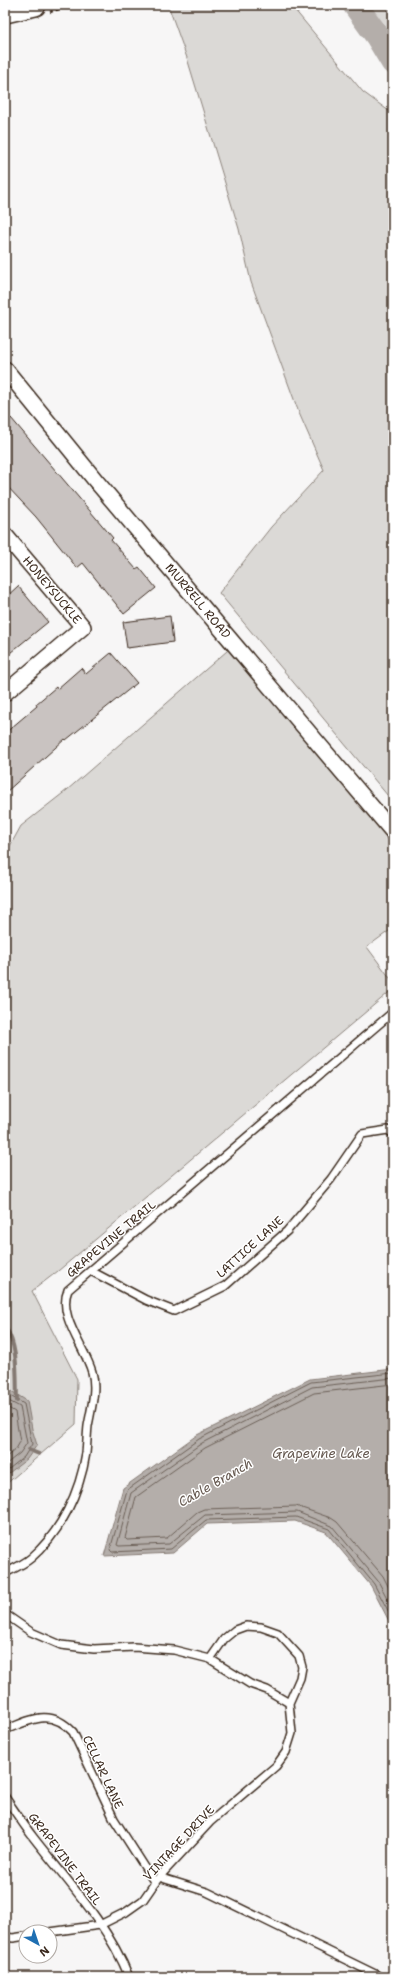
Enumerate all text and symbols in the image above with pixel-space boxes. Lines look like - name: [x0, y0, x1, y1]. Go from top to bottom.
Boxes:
- street label: HONEYSUCKLE: [19, 553, 85, 627]
- street label: MURRELL ROAD: [162, 560, 234, 642]
- street label: GRAPEVINE TRAIL: [63, 1197, 159, 1281]
- street label: LATTICE LANE: [213, 1212, 287, 1282]
- water label: Grapevine Lake: [272, 1445, 370, 1462]
- water label: Cable Branch: [175, 1454, 255, 1511]
- street label: CELLAR LANE: [79, 1733, 127, 1811]
- street label: VINTAGE DRIVE: [140, 1802, 218, 1884]
- street label: GRAPEVINE TRAIL: [25, 1809, 105, 1909]
- north arrow: [18, 1924, 58, 1964]
- text: N: [36, 1943, 52, 1960]

